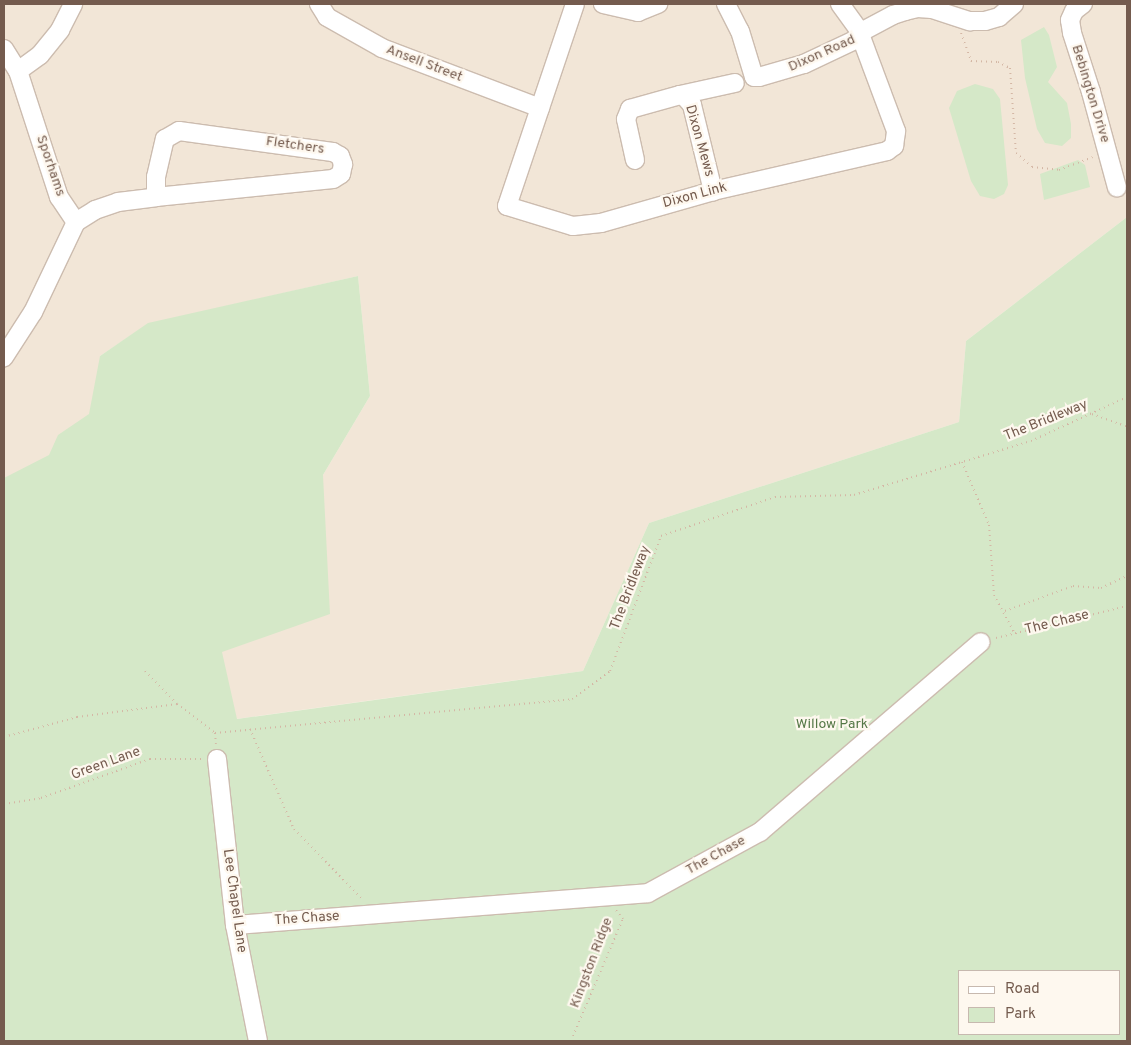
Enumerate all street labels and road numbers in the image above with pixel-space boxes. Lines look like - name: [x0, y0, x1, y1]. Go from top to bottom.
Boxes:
- street label: Dixon Road: [786, 32, 858, 76]
- street label: Ansell Street: [383, 42, 465, 86]
- street label: Bebington Drive: [1067, 43, 1113, 145]
- street label: Dixon Mews: [681, 103, 717, 179]
- street label: Sporhams: [32, 133, 68, 199]
- street label: Fletchers: [265, 134, 325, 158]
- street label: Dixon Link: [661, 179, 729, 213]
- street label: The Bridleway: [1002, 397, 1090, 445]
- street label: The Bridleway: [607, 544, 655, 632]
- street label: The Chase: [1023, 607, 1091, 639]
- street label: Green Lane: [69, 744, 143, 784]
- street label: The Chase: [683, 833, 749, 879]
- street label: Lee Chapel Lane: [218, 848, 250, 954]
- street label: The Chase: [274, 908, 340, 930]
- street label: Kingston Ridge: [567, 915, 617, 1011]

